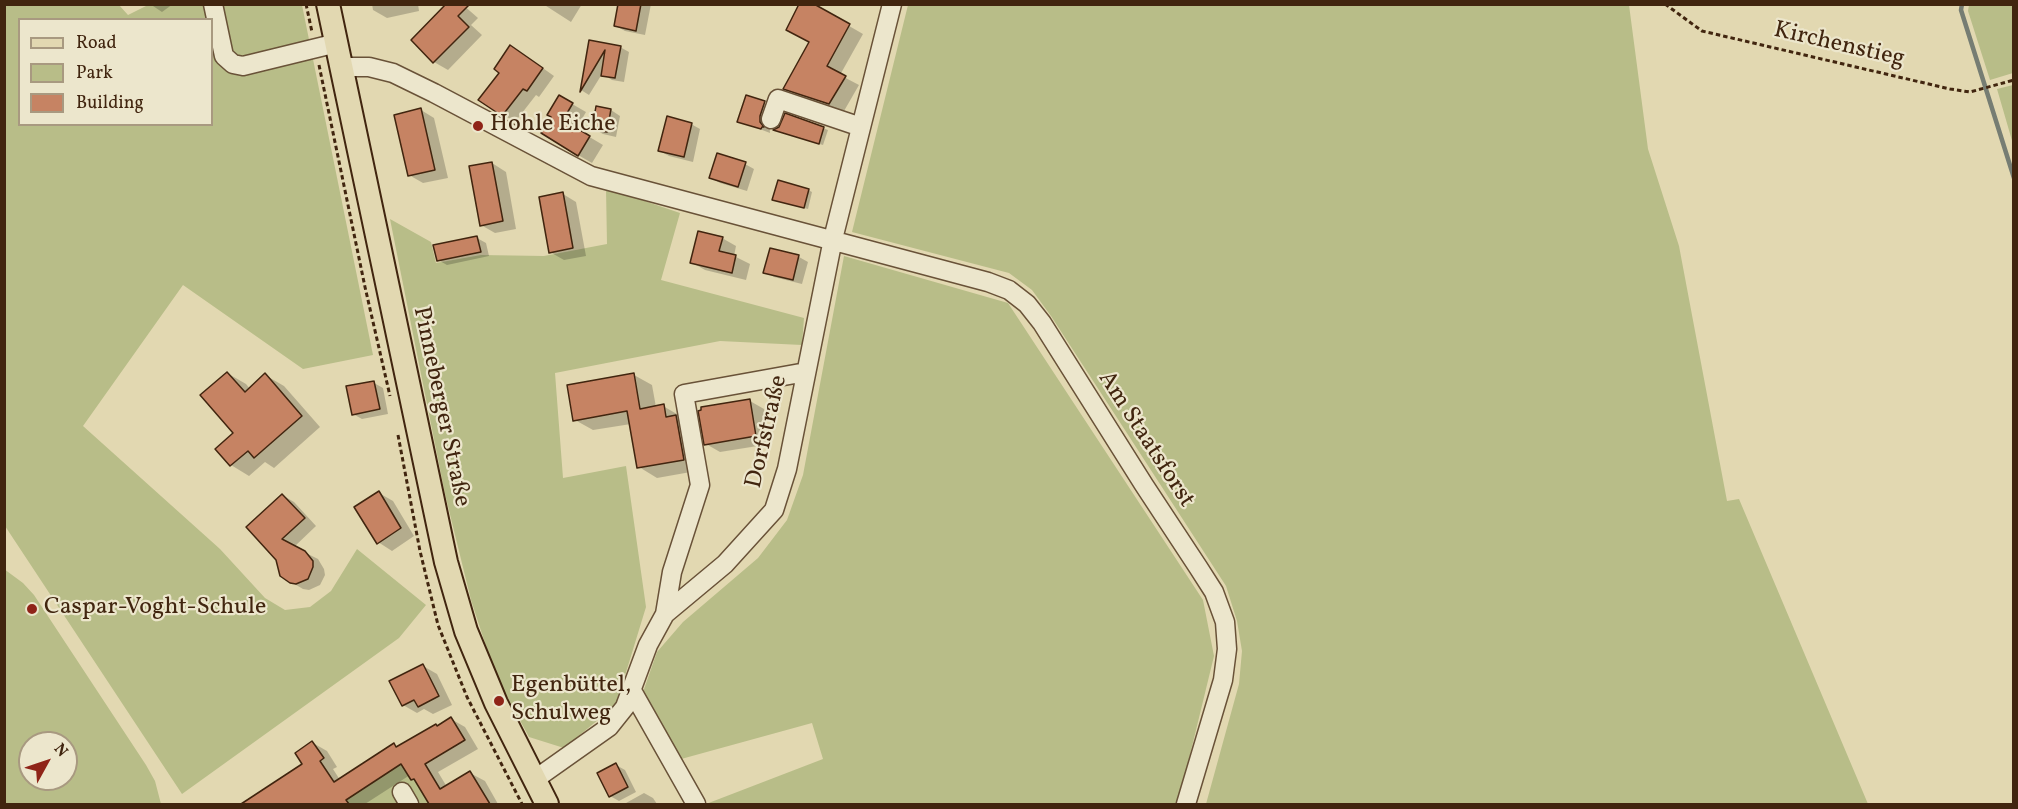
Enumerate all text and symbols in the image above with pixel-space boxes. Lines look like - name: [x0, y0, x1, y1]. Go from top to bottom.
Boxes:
- street label: Kirchenstieg: [1771, 17, 1907, 75]
- legend: [18, 18, 213, 126]
- text: Road: [76, 31, 117, 56]
- text: Park: [76, 61, 113, 86]
- text: Building: [76, 91, 144, 116]
- place label: Hohle Eiche: [490, 112, 616, 140]
- marker: Hohle Eiche: [471, 119, 485, 133]
- street label: Pinneberger Straße: [405, 304, 475, 510]
- street label: Am Staatsforst: [1090, 366, 1200, 514]
- street label: Dorfstraße: [741, 373, 795, 491]
- place label: Caspar-Voght-Schule: [44, 595, 266, 623]
- marker: Caspar-Voght-Schule: [25, 602, 39, 616]
- place label: Egenbüttel, Schulweg: [511, 673, 631, 729]
- marker: Egenbüttel, Schulweg: [492, 694, 506, 708]
- north arrow: [18, 731, 78, 791]
- text: N: [48, 739, 72, 762]

